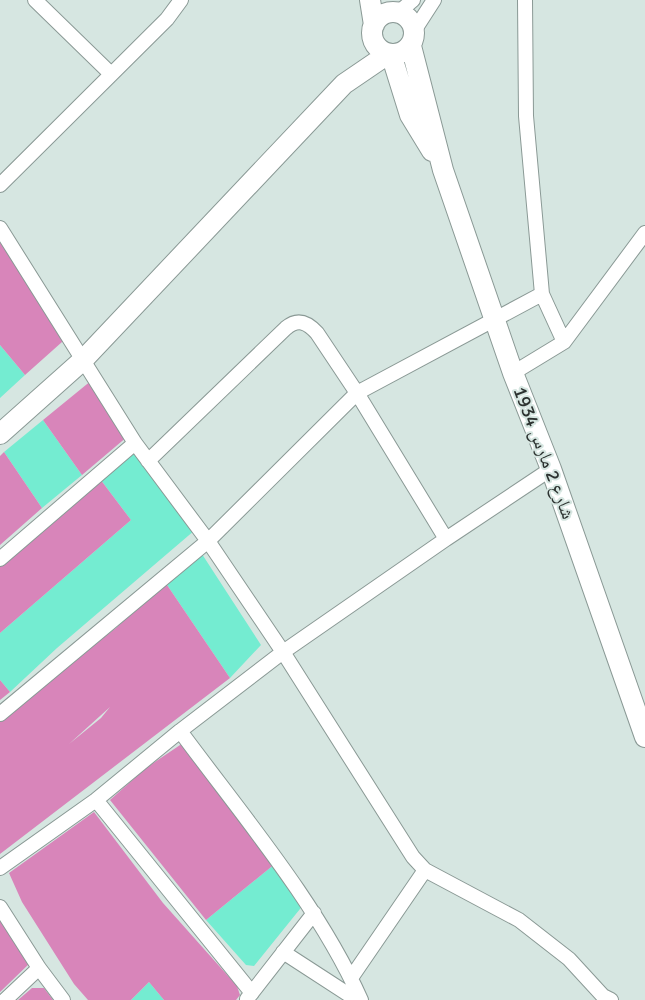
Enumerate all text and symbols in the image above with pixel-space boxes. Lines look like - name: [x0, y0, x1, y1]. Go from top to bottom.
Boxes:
- street label: شارع 2 مارس 1934: [508, 383, 580, 523]

